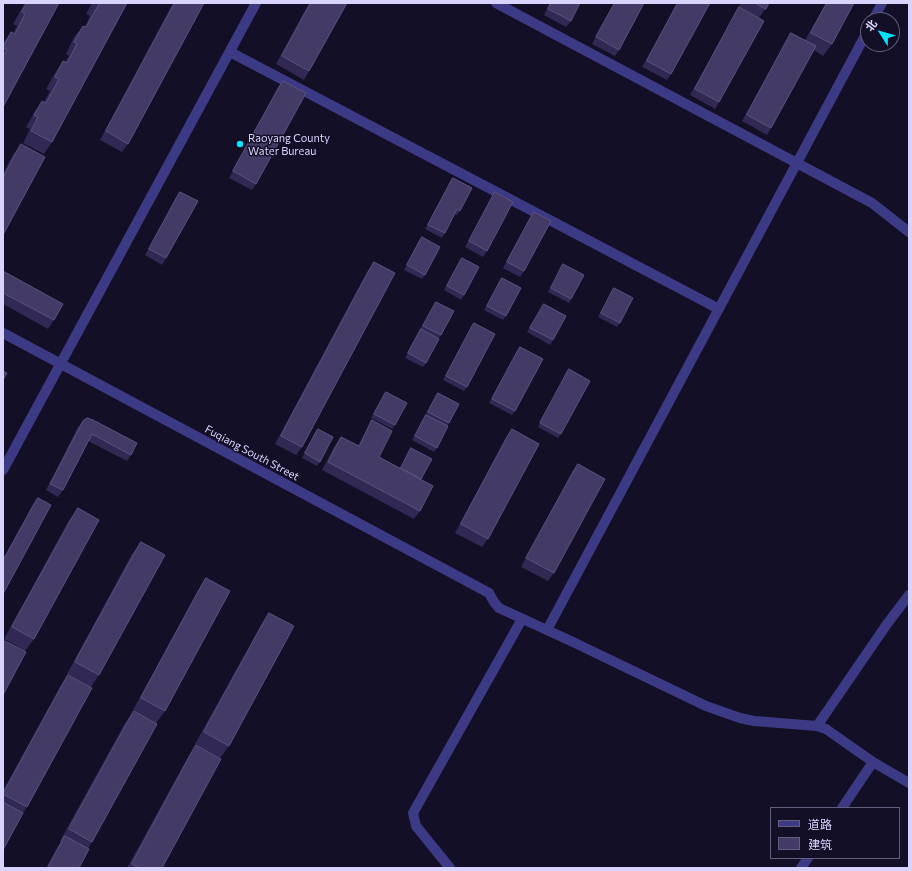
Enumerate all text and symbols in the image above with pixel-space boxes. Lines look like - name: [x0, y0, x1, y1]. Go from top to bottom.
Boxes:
- north arrow: [860, 12, 900, 52]
- text: 北: [862, 17, 879, 33]
- place label: Raoyang County Water Bureau: [248, 131, 330, 157]
- marker: Raoyang County Water Bureau: [235, 139, 245, 149]
- street label: Fuqiang South Street: [203, 423, 301, 483]
- legend: [770, 807, 900, 859]
- text: 道路: [808, 817, 832, 831]
- text: 建筑: [808, 837, 832, 851]

